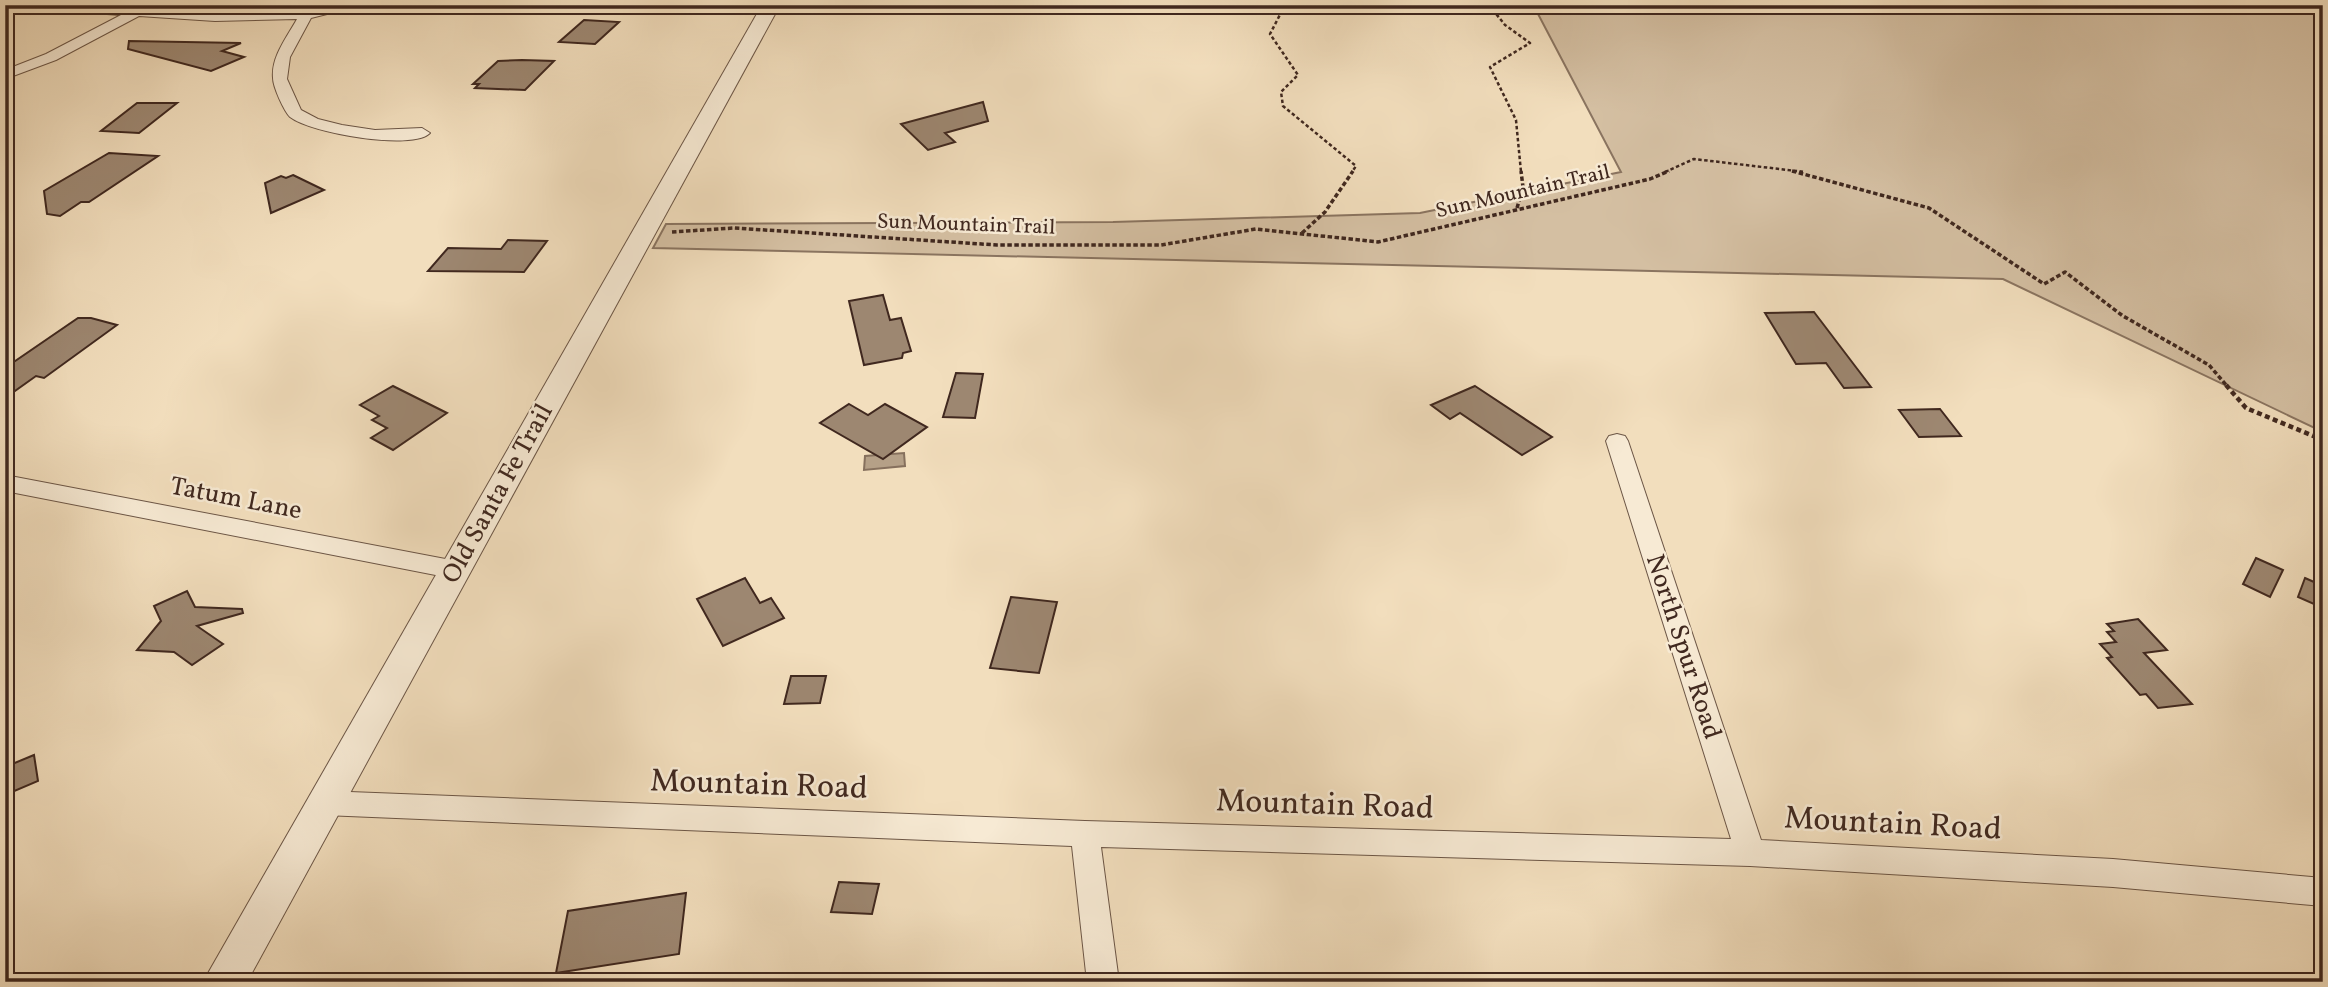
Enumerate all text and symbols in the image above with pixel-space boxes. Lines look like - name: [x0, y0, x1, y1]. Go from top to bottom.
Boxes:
- street label: Sun Mountain Trail: [1433, 158, 1613, 226]
- street label: Sun Mountain Trail: [876, 207, 1056, 243]
- street label: Old Santa Fe Trail: [434, 398, 562, 590]
- street label: Tatum Lane: [167, 469, 305, 529]
- street label: North Spur Road: [1636, 550, 1730, 744]
- street label: Mountain Road: [649, 760, 869, 812]
- street label: Mountain Road: [1215, 780, 1435, 832]
- street label: Mountain Road: [1783, 797, 2003, 853]

